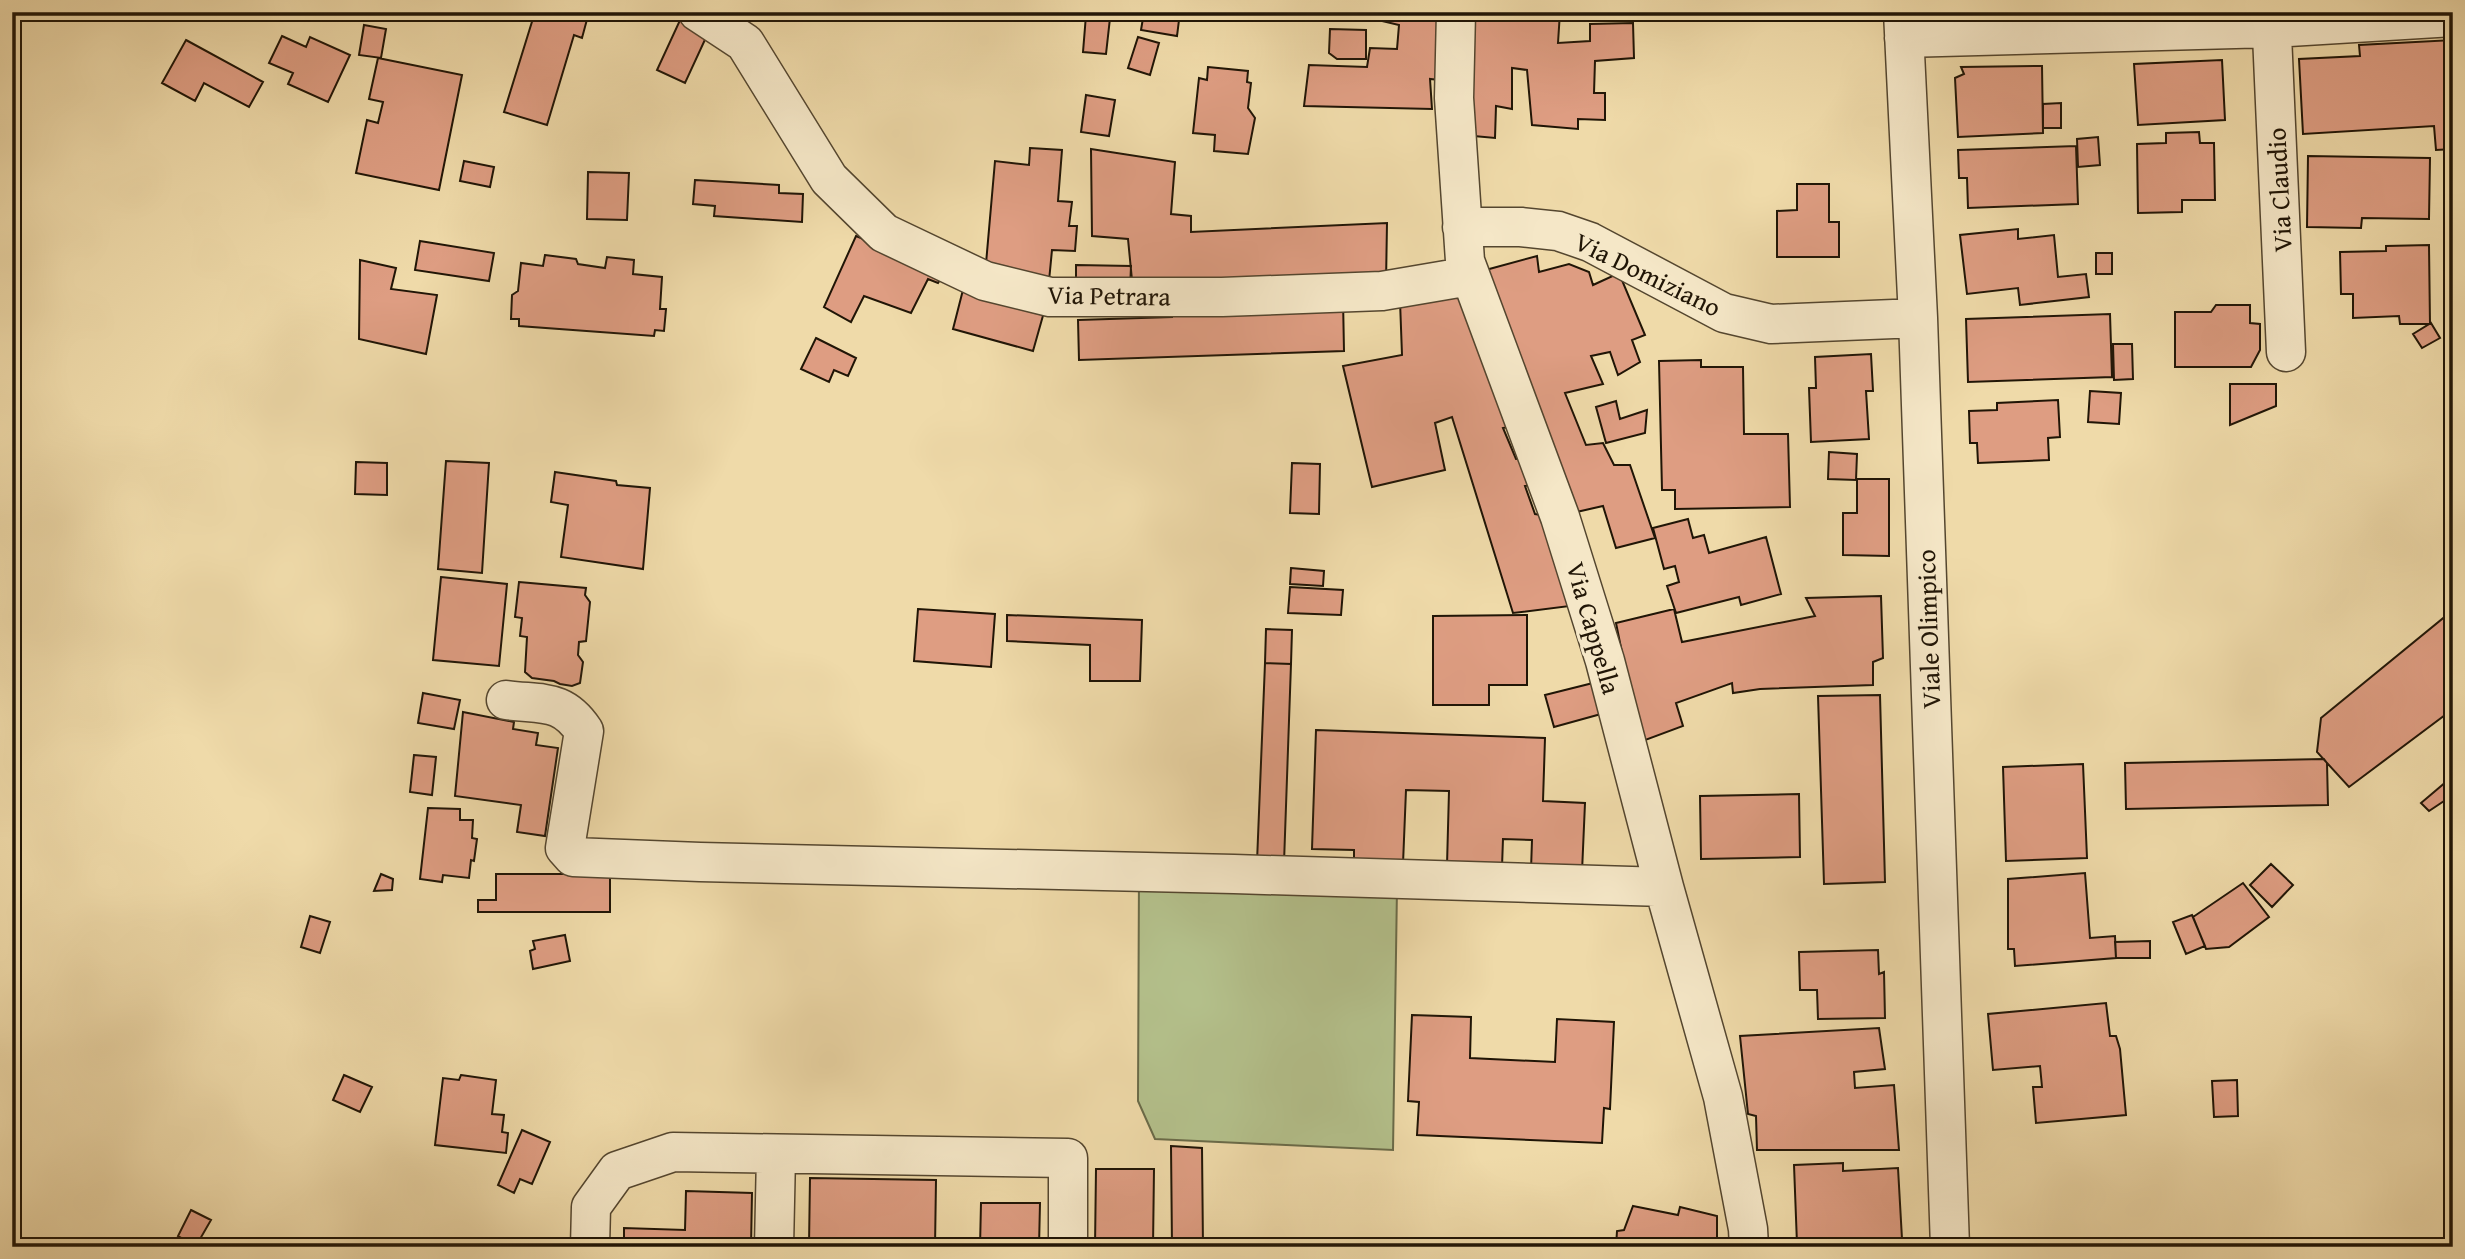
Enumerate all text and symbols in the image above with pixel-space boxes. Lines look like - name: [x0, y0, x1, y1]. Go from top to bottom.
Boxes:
- street label: Via Claudio: [2256, 127, 2302, 253]
- street label: Via Domiziano: [1568, 222, 1728, 326]
- street label: Via Petrara: [1047, 274, 1172, 316]
- street label: Viale Olimpico: [1906, 549, 1950, 709]
- street label: Via Cappella: [1557, 557, 1632, 699]

